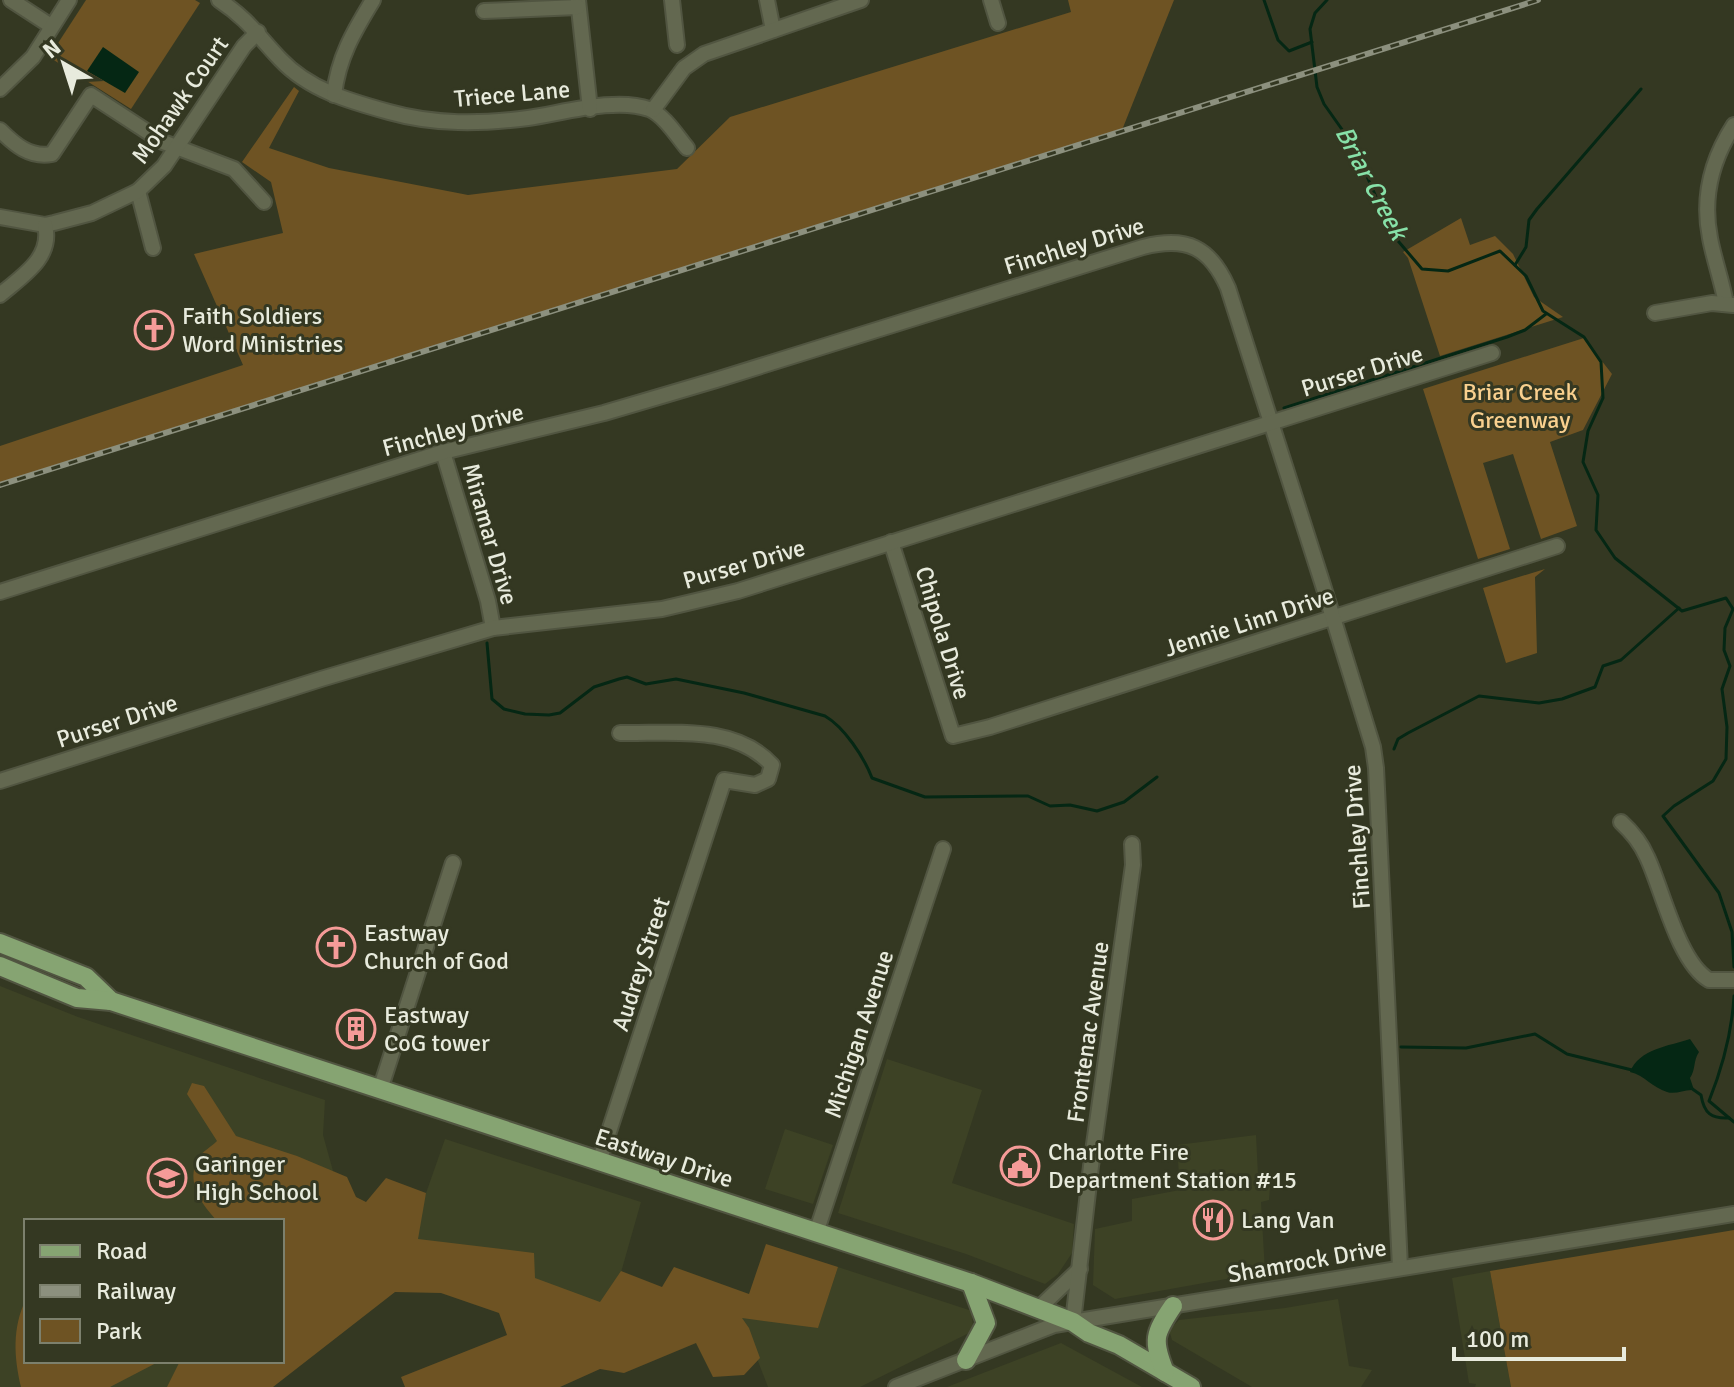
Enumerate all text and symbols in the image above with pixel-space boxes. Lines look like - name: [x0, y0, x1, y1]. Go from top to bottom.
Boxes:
- north arrow: [24, 24, 104, 104]
- street label: Mohawk Court: [125, 30, 235, 170]
- text: N: [37, 34, 66, 64]
- street label: Triece Lane: [453, 74, 571, 114]
- water label: Briar Creek: [1328, 120, 1415, 247]
- street label: Finchley Drive: [1000, 210, 1148, 282]
- place label: Faith Soldiers Word Ministries: [182, 301, 343, 359]
- church icon: Faith Soldiers Word Ministries: [133, 309, 175, 351]
- street label: Purser Drive: [1298, 338, 1426, 404]
- park label: Briar Creek Greenway: [1462, 377, 1578, 435]
- street label: Finchley Drive: [379, 397, 527, 463]
- street label: Miramar Drive: [455, 460, 525, 608]
- street label: Purser Drive: [680, 532, 808, 596]
- street label: Chipola Drive: [909, 563, 977, 703]
- street label: Jennie Linn Drive: [1160, 580, 1338, 664]
- street label: Purser Drive: [53, 687, 181, 755]
- street label: Finchley Drive: [1337, 764, 1377, 910]
- street label: Audrey Street: [605, 893, 677, 1035]
- place label: Eastway Church of God: [364, 918, 509, 976]
- church icon: Eastway Church of God: [315, 926, 357, 968]
- street label: Frontenac Avenue: [1060, 939, 1116, 1125]
- street label: Michigan Avenue: [818, 946, 900, 1122]
- place label: Eastway CoG tower: [384, 1000, 490, 1058]
- building icon: Eastway CoG tower: [335, 1008, 377, 1050]
- street label: Eastway Drive: [591, 1122, 737, 1194]
- place label: Charlotte Fire Department Station #15: [1048, 1137, 1297, 1195]
- public building icon: Charlotte Fire Department Station #15: [999, 1145, 1041, 1187]
- place label: Garinger High School: [195, 1149, 318, 1207]
- school or university icon: Garinger High School: [146, 1157, 188, 1199]
- restaurant icon: Lang Van: [1192, 1199, 1234, 1241]
- place label: Lang Van: [1241, 1205, 1335, 1235]
- legend: [24, 1219, 284, 1363]
- street label: Shamrock Drive: [1225, 1232, 1389, 1290]
- text: Road: [96, 1236, 147, 1266]
- text: Railway: [96, 1276, 176, 1306]
- scale bar: [1454, 1311, 1624, 1361]
- text: Park: [96, 1316, 142, 1346]
- text: 100 m: [1466, 1324, 1529, 1354]

